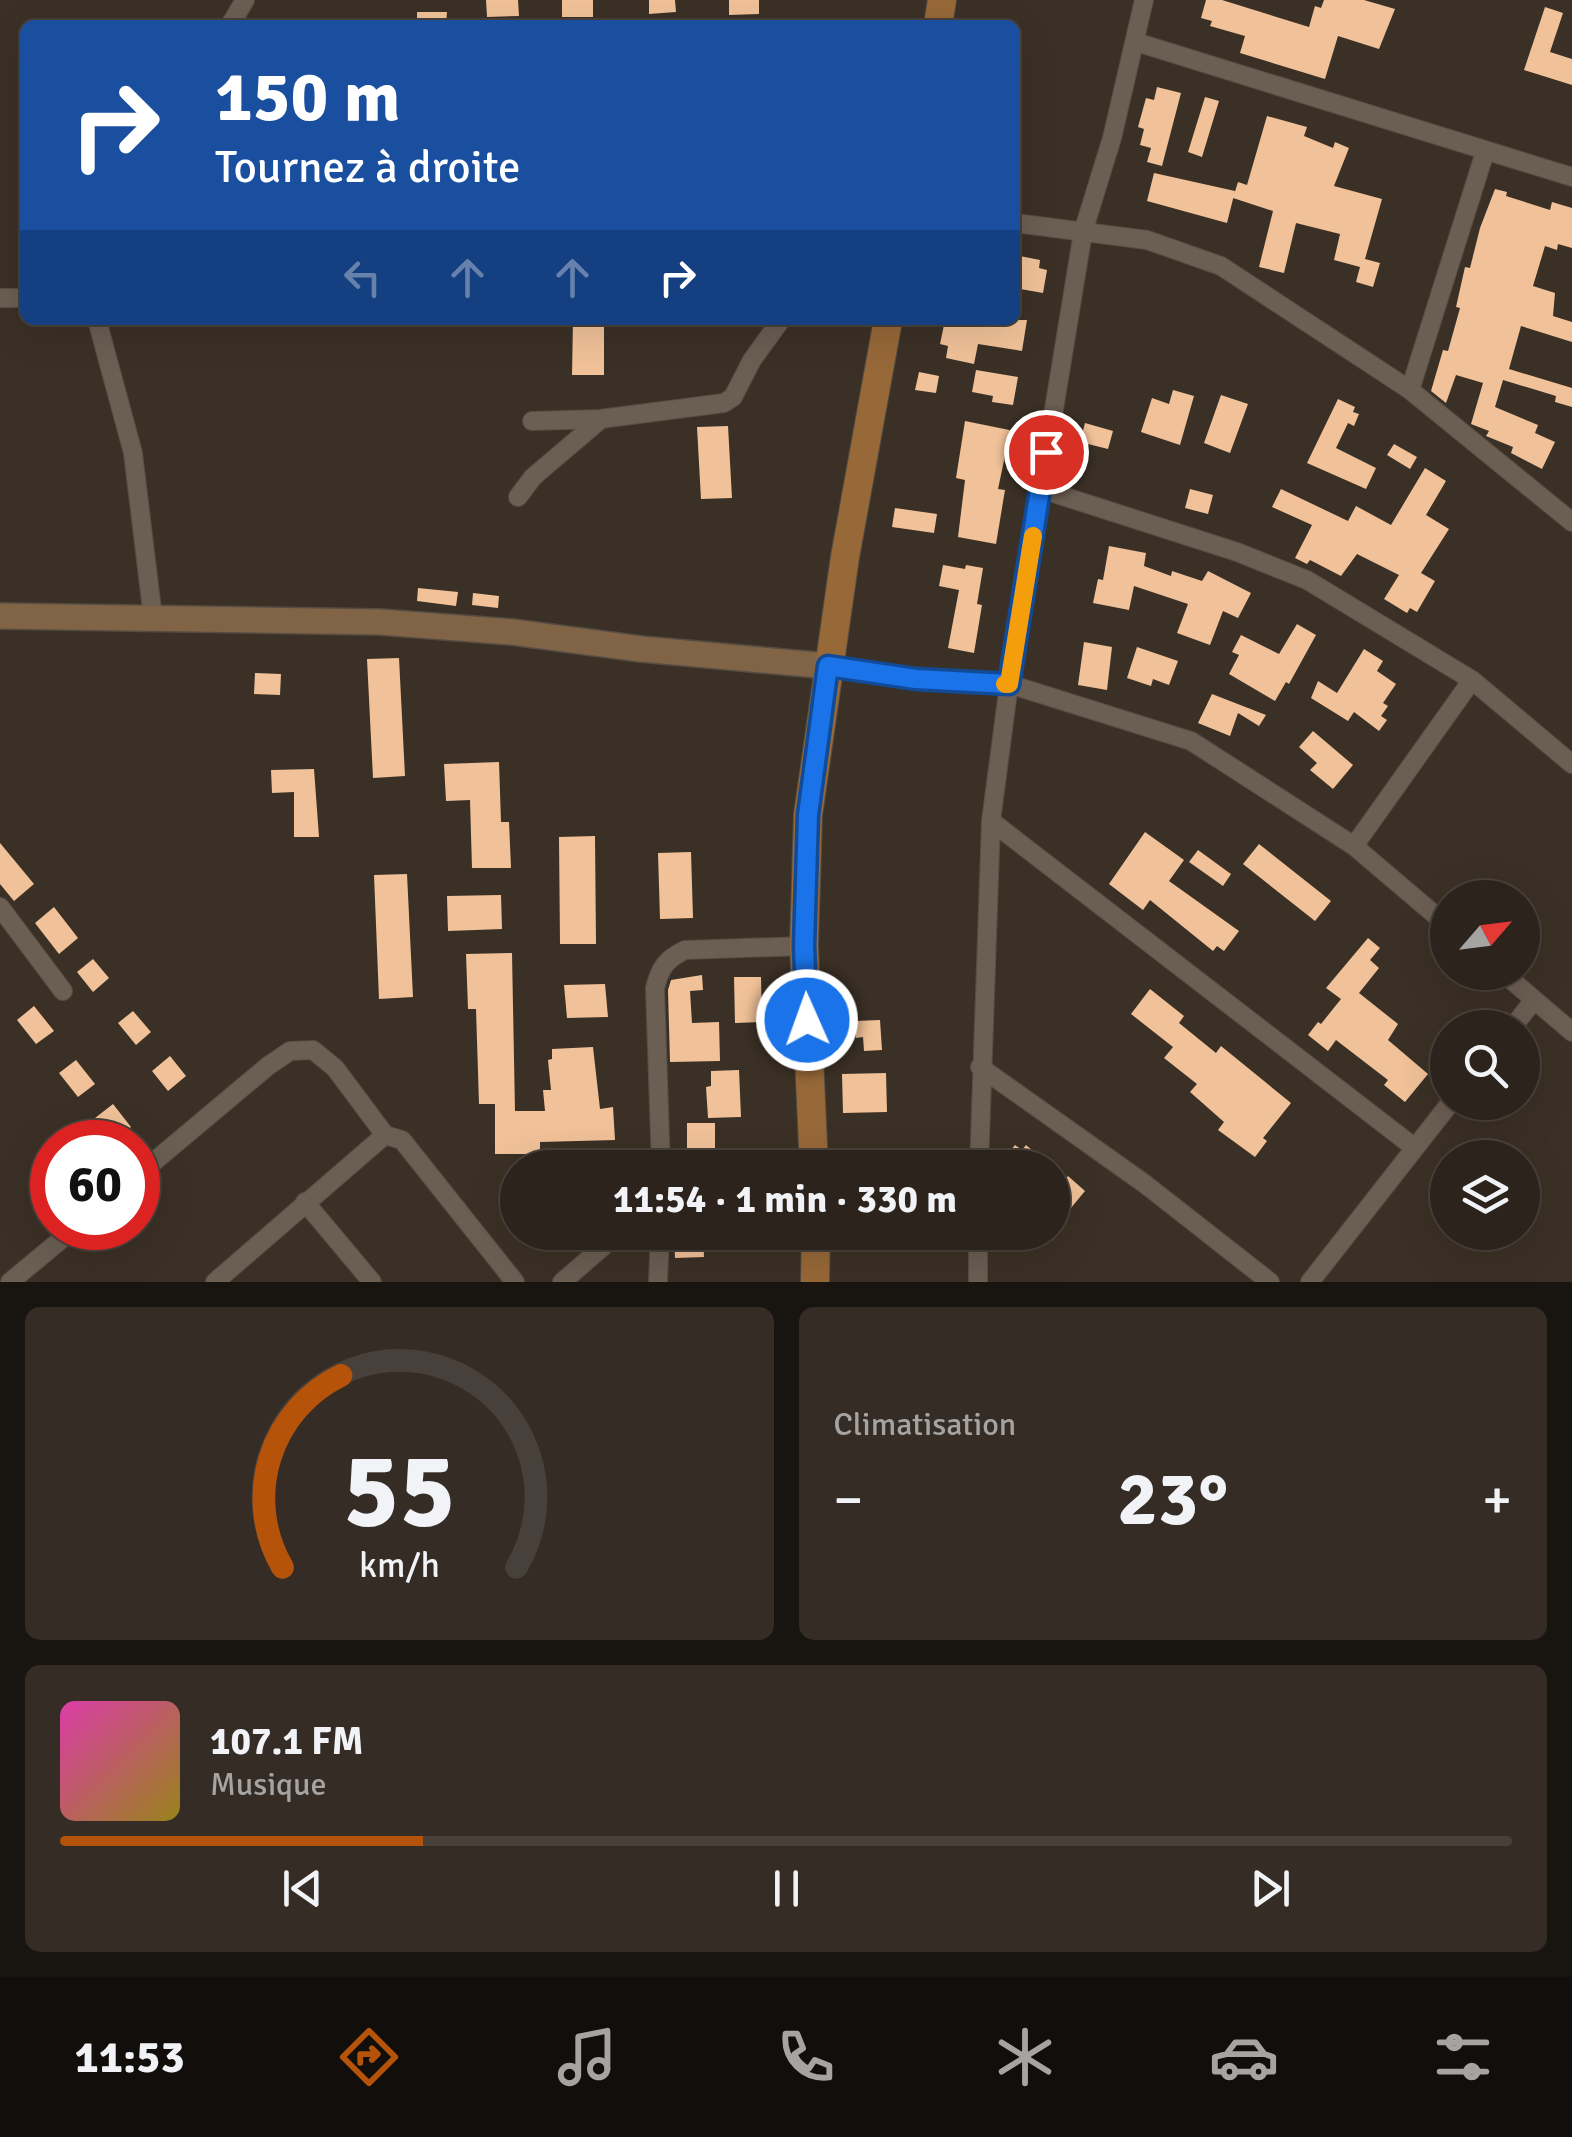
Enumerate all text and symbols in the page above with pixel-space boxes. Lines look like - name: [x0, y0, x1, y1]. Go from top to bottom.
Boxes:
- text: 150 m: [215, 54, 400, 140]
- icon: right: [50, 60, 180, 190]
- text: Tournez à droite: [215, 140, 521, 195]
- icon: left: [335, 250, 390, 305]
- icon: ahead: [440, 250, 495, 305]
- icon: ahead: [545, 250, 600, 305]
- icon: right: [650, 250, 705, 305]
- pin: [1004, 410, 1089, 495]
- icon: arrive: [1019, 425, 1074, 480]
- north arrow: [1430, 880, 1540, 990]
- map controls: [1430, 880, 1540, 1250]
- position arrow: [755, 968, 859, 1072]
- button: search: [1430, 1010, 1540, 1120]
- speed limit sign: 60: [30, 1120, 160, 1250]
- button: layers: [1430, 1140, 1540, 1250]
- text: 11:54 · 1 min · 330 m: [613, 1176, 957, 1223]
- text: Climatisation: [834, 1405, 1016, 1444]
- text: 55: [343, 1427, 455, 1555]
- text: 23°: [1117, 1453, 1228, 1546]
- text: −: [834, 1466, 863, 1534]
- text: +: [1482, 1466, 1512, 1534]
- text: km/h: [359, 1543, 440, 1587]
- text: 107.1 FM: [210, 1718, 363, 1765]
- text: Musique: [210, 1765, 326, 1804]
- icon: previous: [275, 1861, 330, 1916]
- icon: pause: [759, 1861, 814, 1916]
- icon: next: [1243, 1861, 1298, 1916]
- icon: directions: [334, 2022, 404, 2092]
- icon: music: [552, 2022, 622, 2092]
- icon: phone: [771, 2022, 841, 2092]
- icon: climate: [990, 2022, 1060, 2092]
- icon: car: [1209, 2022, 1279, 2092]
- icon: filters: [1428, 2022, 1498, 2092]
- text: 11:53: [74, 2030, 185, 2085]

